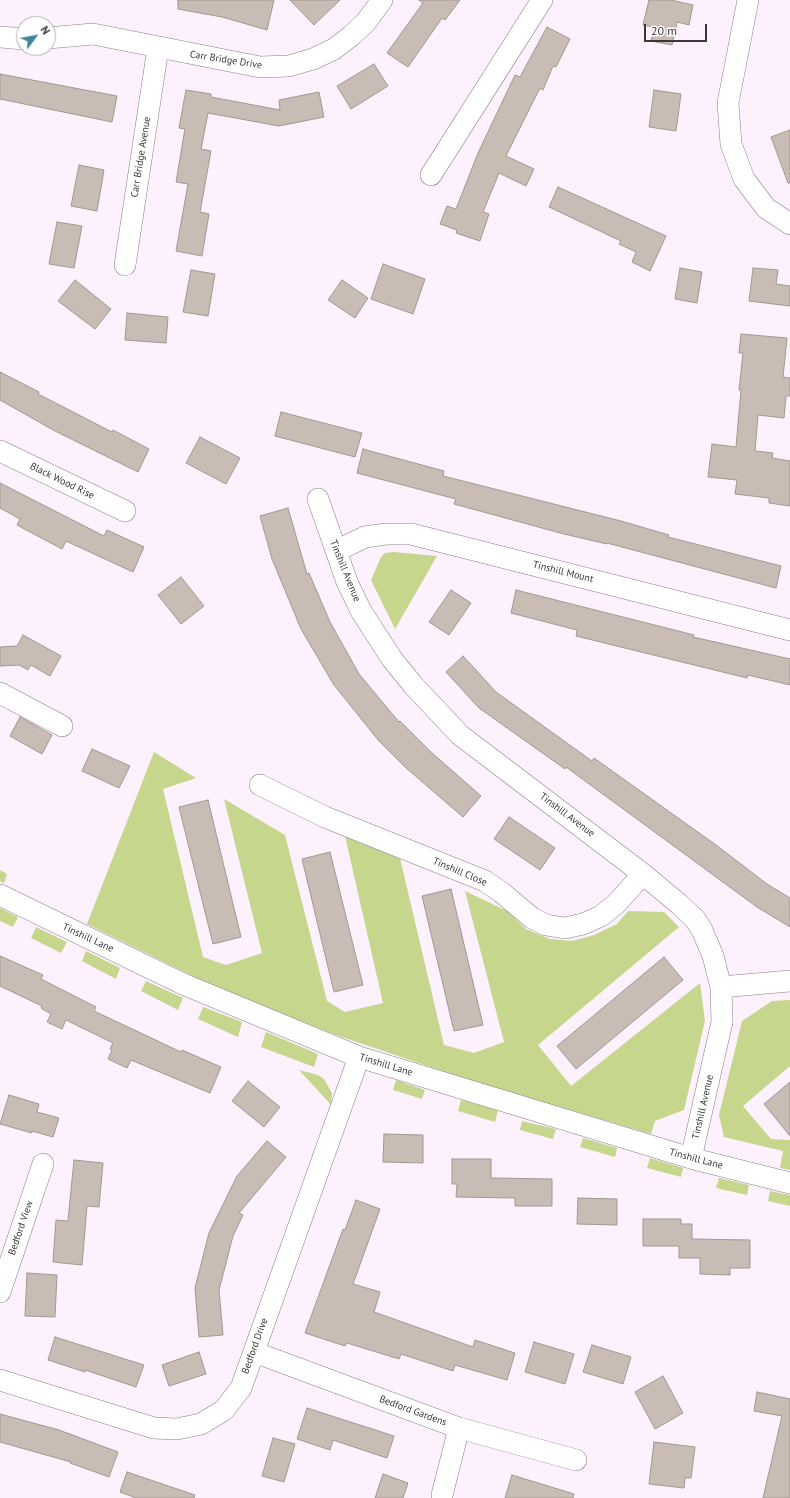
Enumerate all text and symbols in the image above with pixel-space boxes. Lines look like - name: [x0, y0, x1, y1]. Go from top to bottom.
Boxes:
- north arrow: [16, 16, 56, 56]
- scale bar: [646, 16, 709, 42]
- text: N: [37, 23, 53, 37]
- text: 20 m: [651, 23, 677, 38]
- street label: Carr Bridge Drive: [189, 48, 263, 72]
- street label: Carr Bridge Avenue: [129, 116, 153, 198]
- street label: Black Wood Rise: [28, 460, 96, 502]
- street label: Tinshill Avenue: [327, 538, 363, 604]
- street label: Tinshill Mount: [531, 559, 595, 585]
- street label: Tinshill Avenue: [537, 790, 597, 840]
- street label: Tinshill Close: [431, 855, 489, 889]
- street label: Tinshill Lane: [61, 921, 115, 955]
- street label: Tinshill Lane: [358, 1051, 414, 1079]
- street label: Tinshill Avenue: [690, 1074, 716, 1140]
- street label: Tinshill Lane: [668, 1146, 724, 1172]
- street label: Bedford View: [6, 1199, 36, 1257]
- street label: Bedford Drive: [239, 1316, 271, 1376]
- street label: Bedford Gardens: [378, 1393, 448, 1429]

